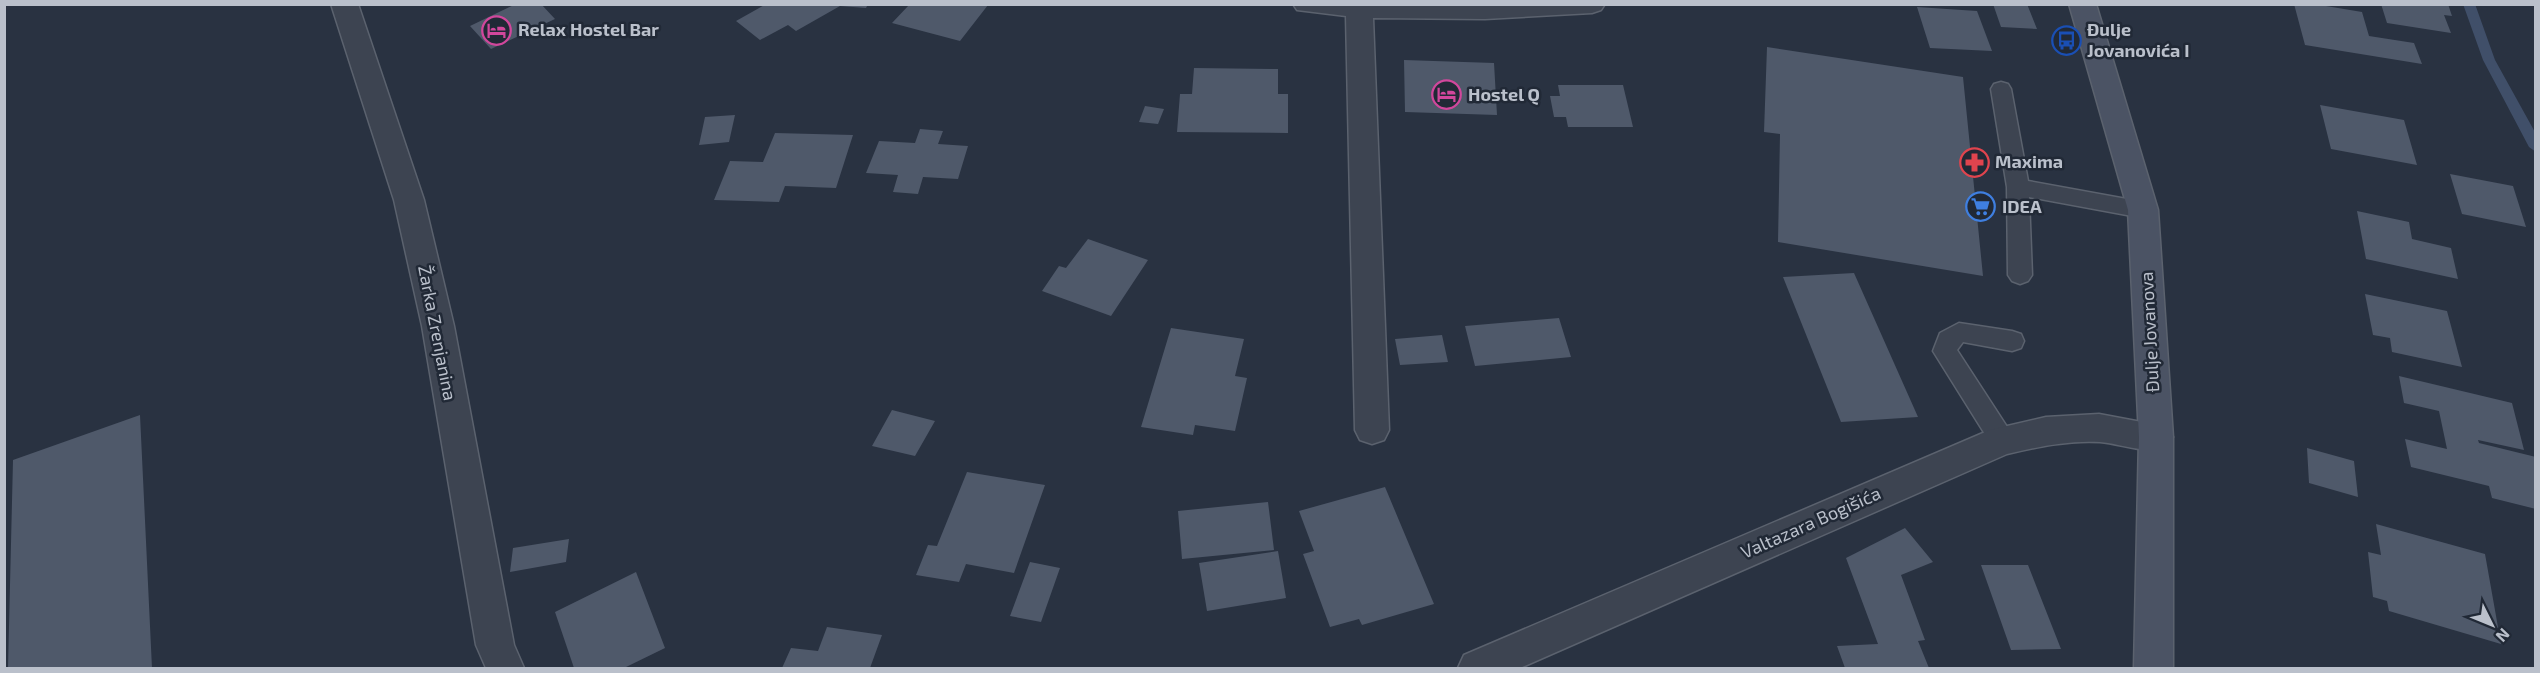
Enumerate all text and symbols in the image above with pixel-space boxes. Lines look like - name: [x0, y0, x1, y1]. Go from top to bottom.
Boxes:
- hotel icon: Relax Hostel Bar: [481, 14, 513, 46]
- place label: Relax Hostel Bar: [518, 18, 659, 40]
- place label: Đulje Jovanovića I: [2087, 18, 2189, 61]
- bus stop icon: Đulje Jovanovića I: [2050, 24, 2082, 56]
- hotel icon: Hostel Q: [1431, 79, 1463, 111]
- place label: Hostel Q: [1468, 83, 1540, 105]
- pharmacy icon: Maxima: [1958, 146, 1990, 178]
- place label: Maxima: [1995, 150, 2063, 172]
- supermarket icon: IDEA: [1965, 191, 1997, 223]
- place label: IDEA: [2002, 195, 2042, 217]
- street label: Žarka Zrenjanina: [414, 263, 462, 402]
- street label: Đulje Jovanova: [2135, 271, 2163, 393]
- street label: Valtazara Bogišića: [1737, 481, 1884, 563]
- north arrow: [2462, 595, 2522, 655]
- text: N: [2492, 625, 2514, 646]

